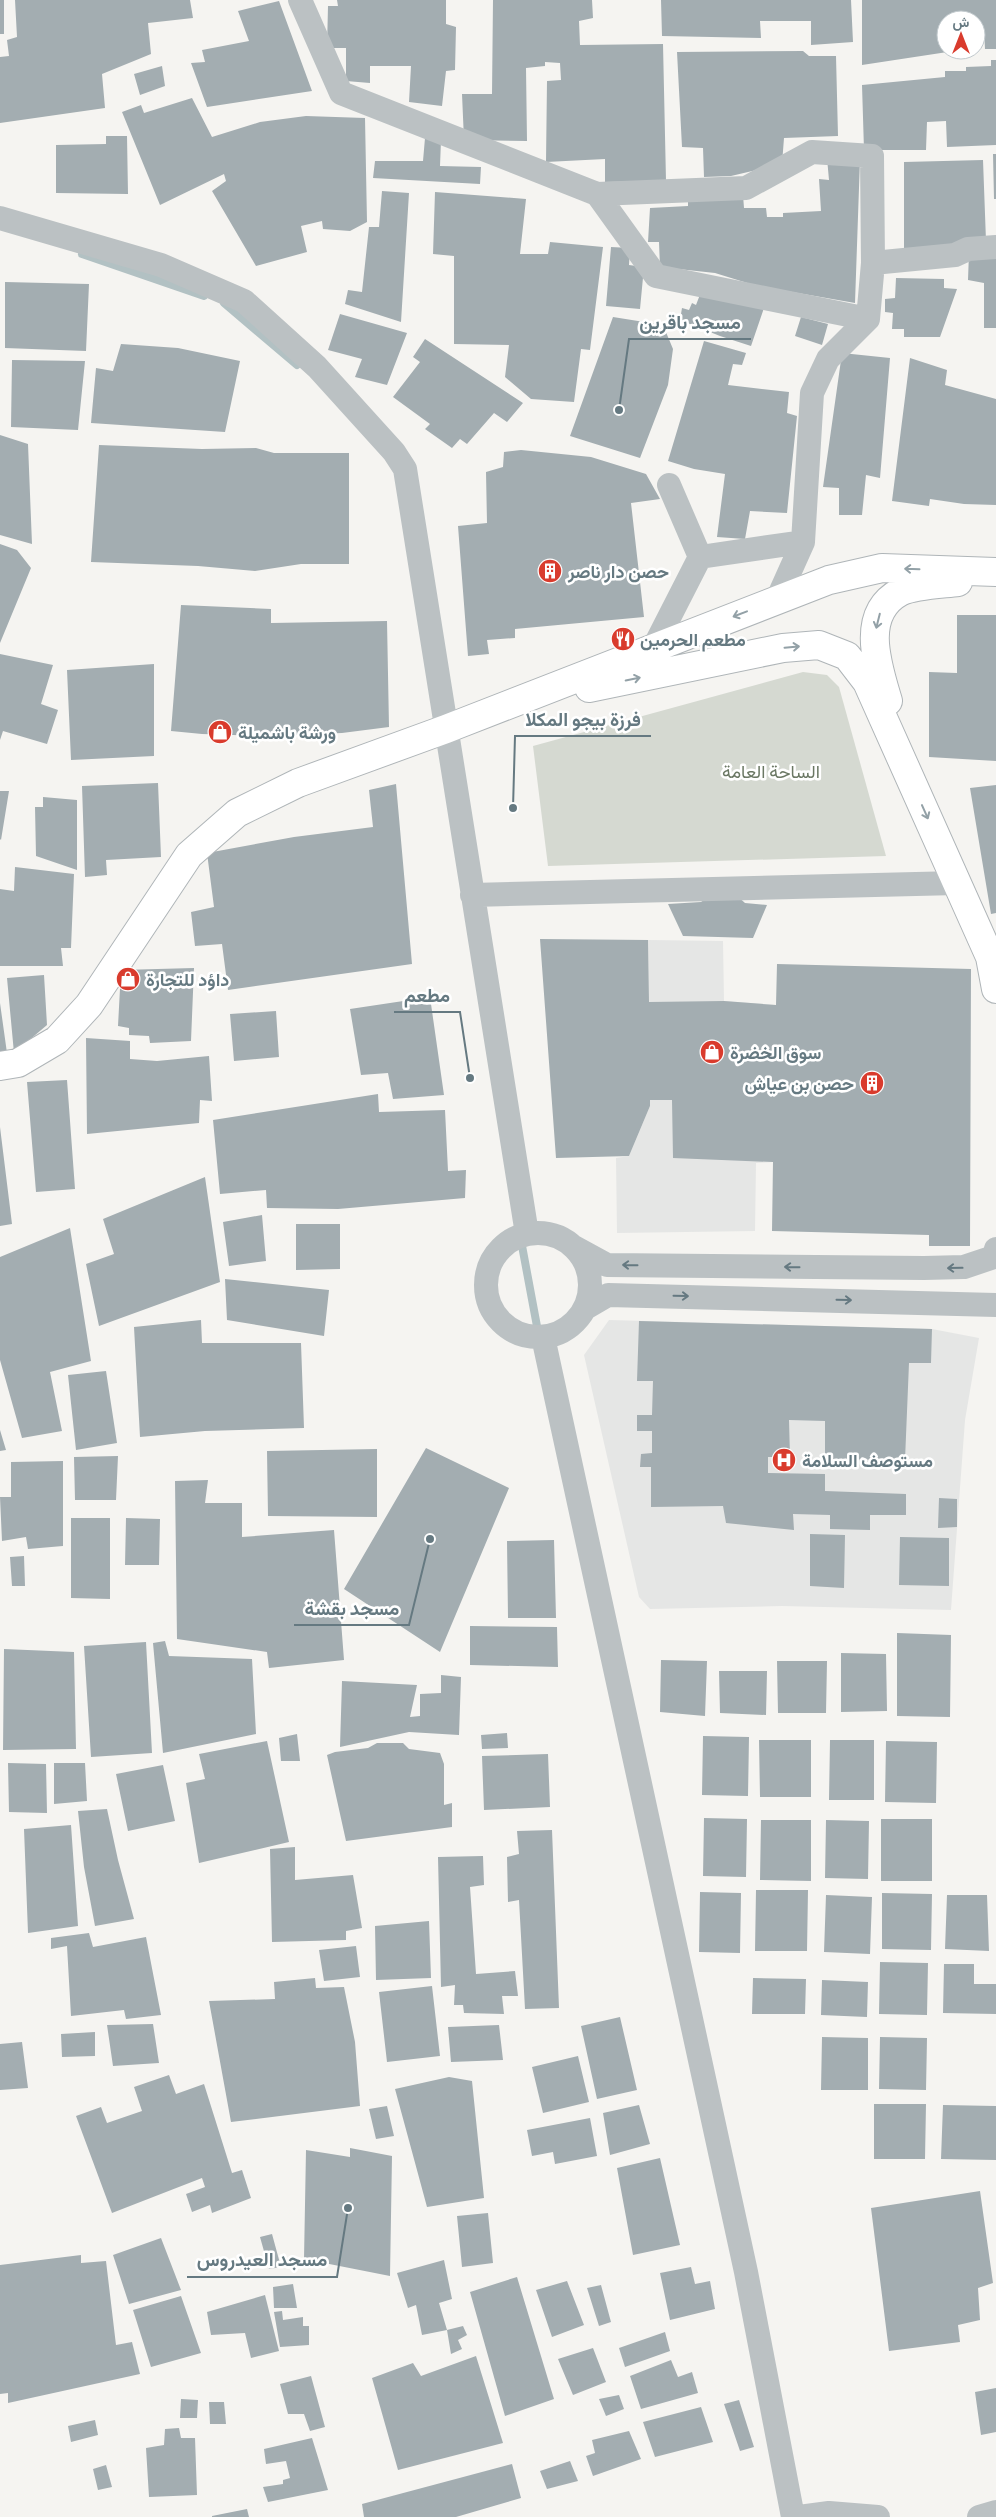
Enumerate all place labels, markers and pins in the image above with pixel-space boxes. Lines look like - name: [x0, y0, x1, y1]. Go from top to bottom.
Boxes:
- callout: مسجد باقرين: [629, 305, 751, 339]
- building icon: حصن دار ناصر: [537, 558, 563, 584]
- place label: حصن دار ناصر: [567, 560, 669, 583]
- restaurant icon: مطعم الحرمين: [610, 626, 636, 652]
- place label: مطعم الحرمين: [640, 628, 746, 652]
- callout: فرزة بيجو المكلا: [515, 702, 651, 736]
- shop icon: ورشة باشميلة: [207, 719, 233, 745]
- place label: ورشة باشميلة: [238, 721, 336, 744]
- shop icon: داؤد للتجارة: [115, 966, 141, 992]
- place label: داؤد للتجارة: [146, 968, 229, 991]
- callout: مطعم: [394, 978, 460, 1012]
- shop icon: سوق الخضرة: [699, 1039, 725, 1065]
- place label: سوق الخضرة: [730, 1041, 821, 1064]
- building icon: حصن بن عياش: [859, 1070, 885, 1096]
- place label: حصن بن عياش: [744, 1072, 854, 1095]
- hospital icon: مستوصف السلامة: [771, 1447, 797, 1473]
- place label: مستوصف السلامة: [802, 1449, 933, 1472]
- callout: مسجد بقشة: [294, 1591, 409, 1625]
- callout: مسجد العيدروس: [187, 2243, 337, 2277]

